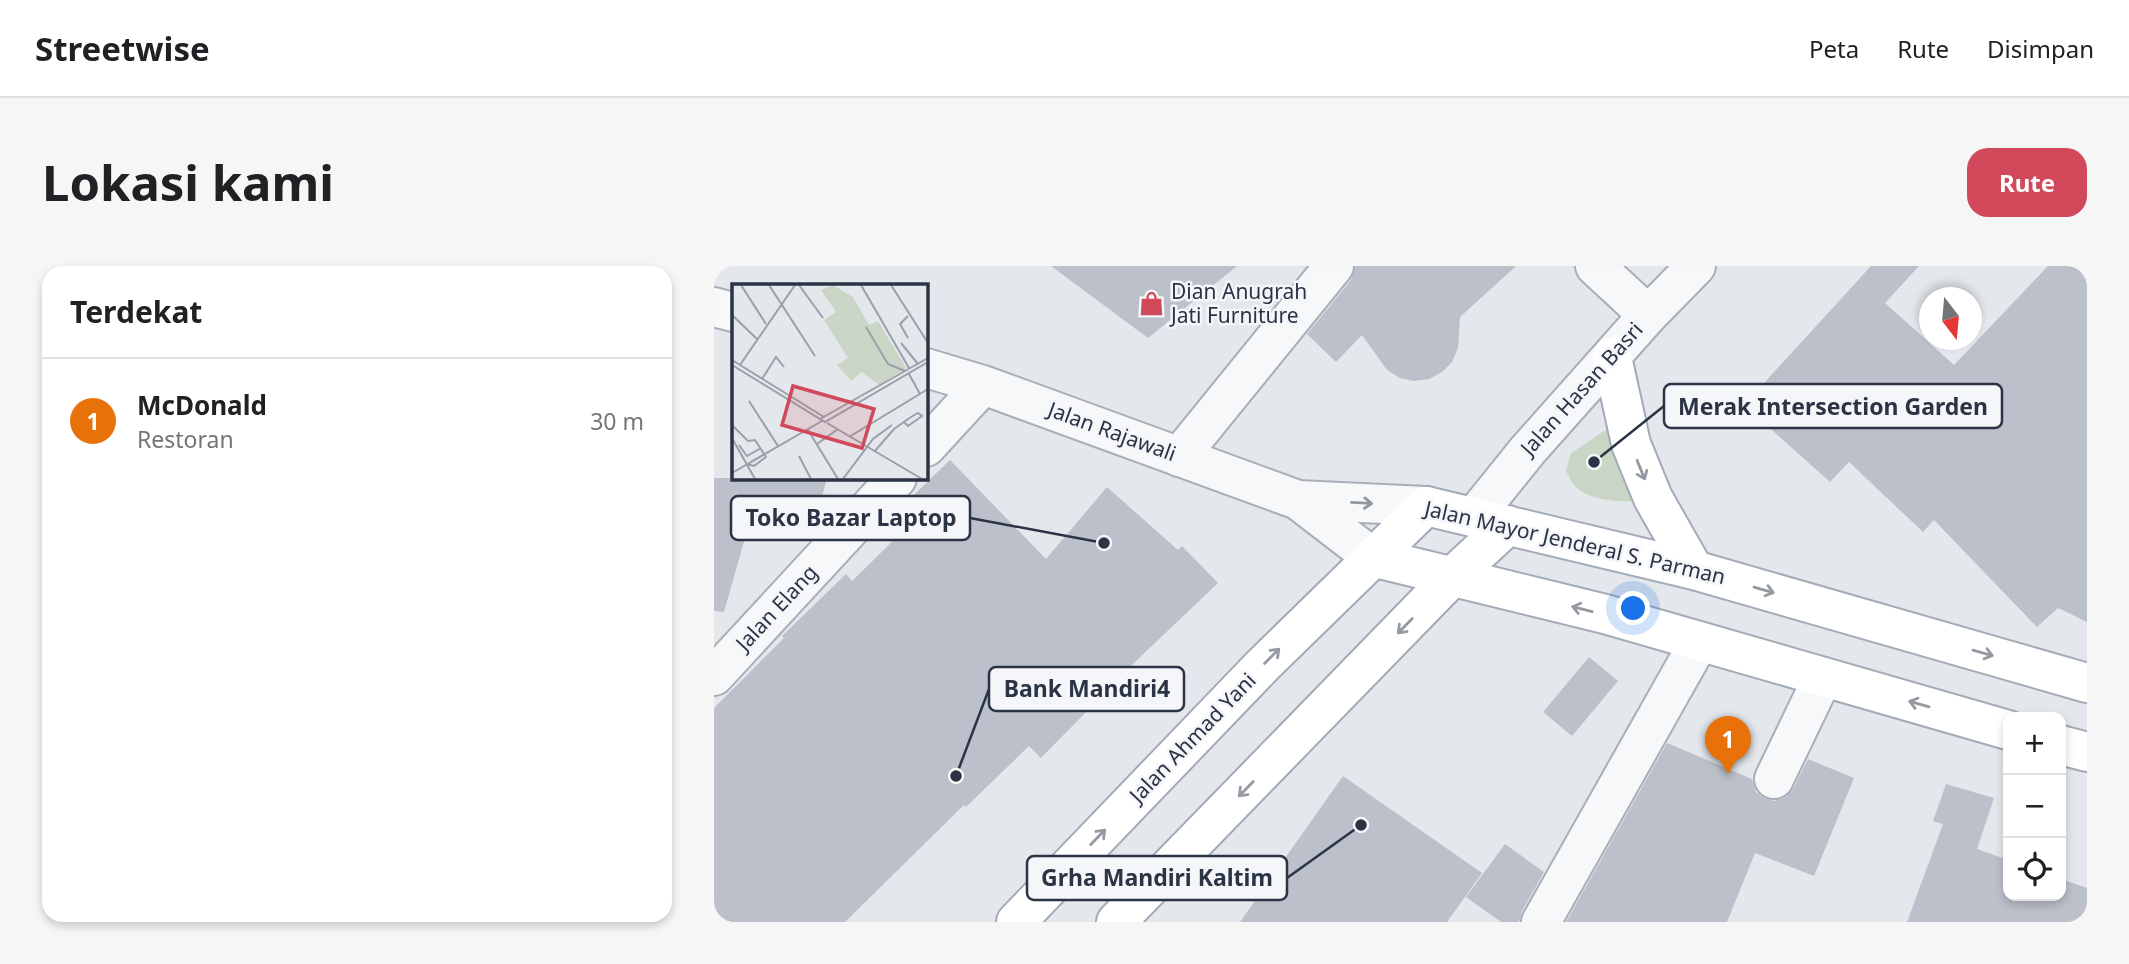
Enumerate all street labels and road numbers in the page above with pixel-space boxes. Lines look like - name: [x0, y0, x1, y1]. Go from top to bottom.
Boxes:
- street label: Jalan Hasan Basri: [1513, 316, 1649, 462]
- street label: Jalan Rajawali: [1043, 394, 1180, 467]
- street label: Jalan Mayor Jenderal S. Parman: [1420, 493, 1728, 590]
- street label: Jalan Elang: [728, 558, 823, 658]
- street label: Jalan Ahmad Yani: [1122, 666, 1262, 810]

